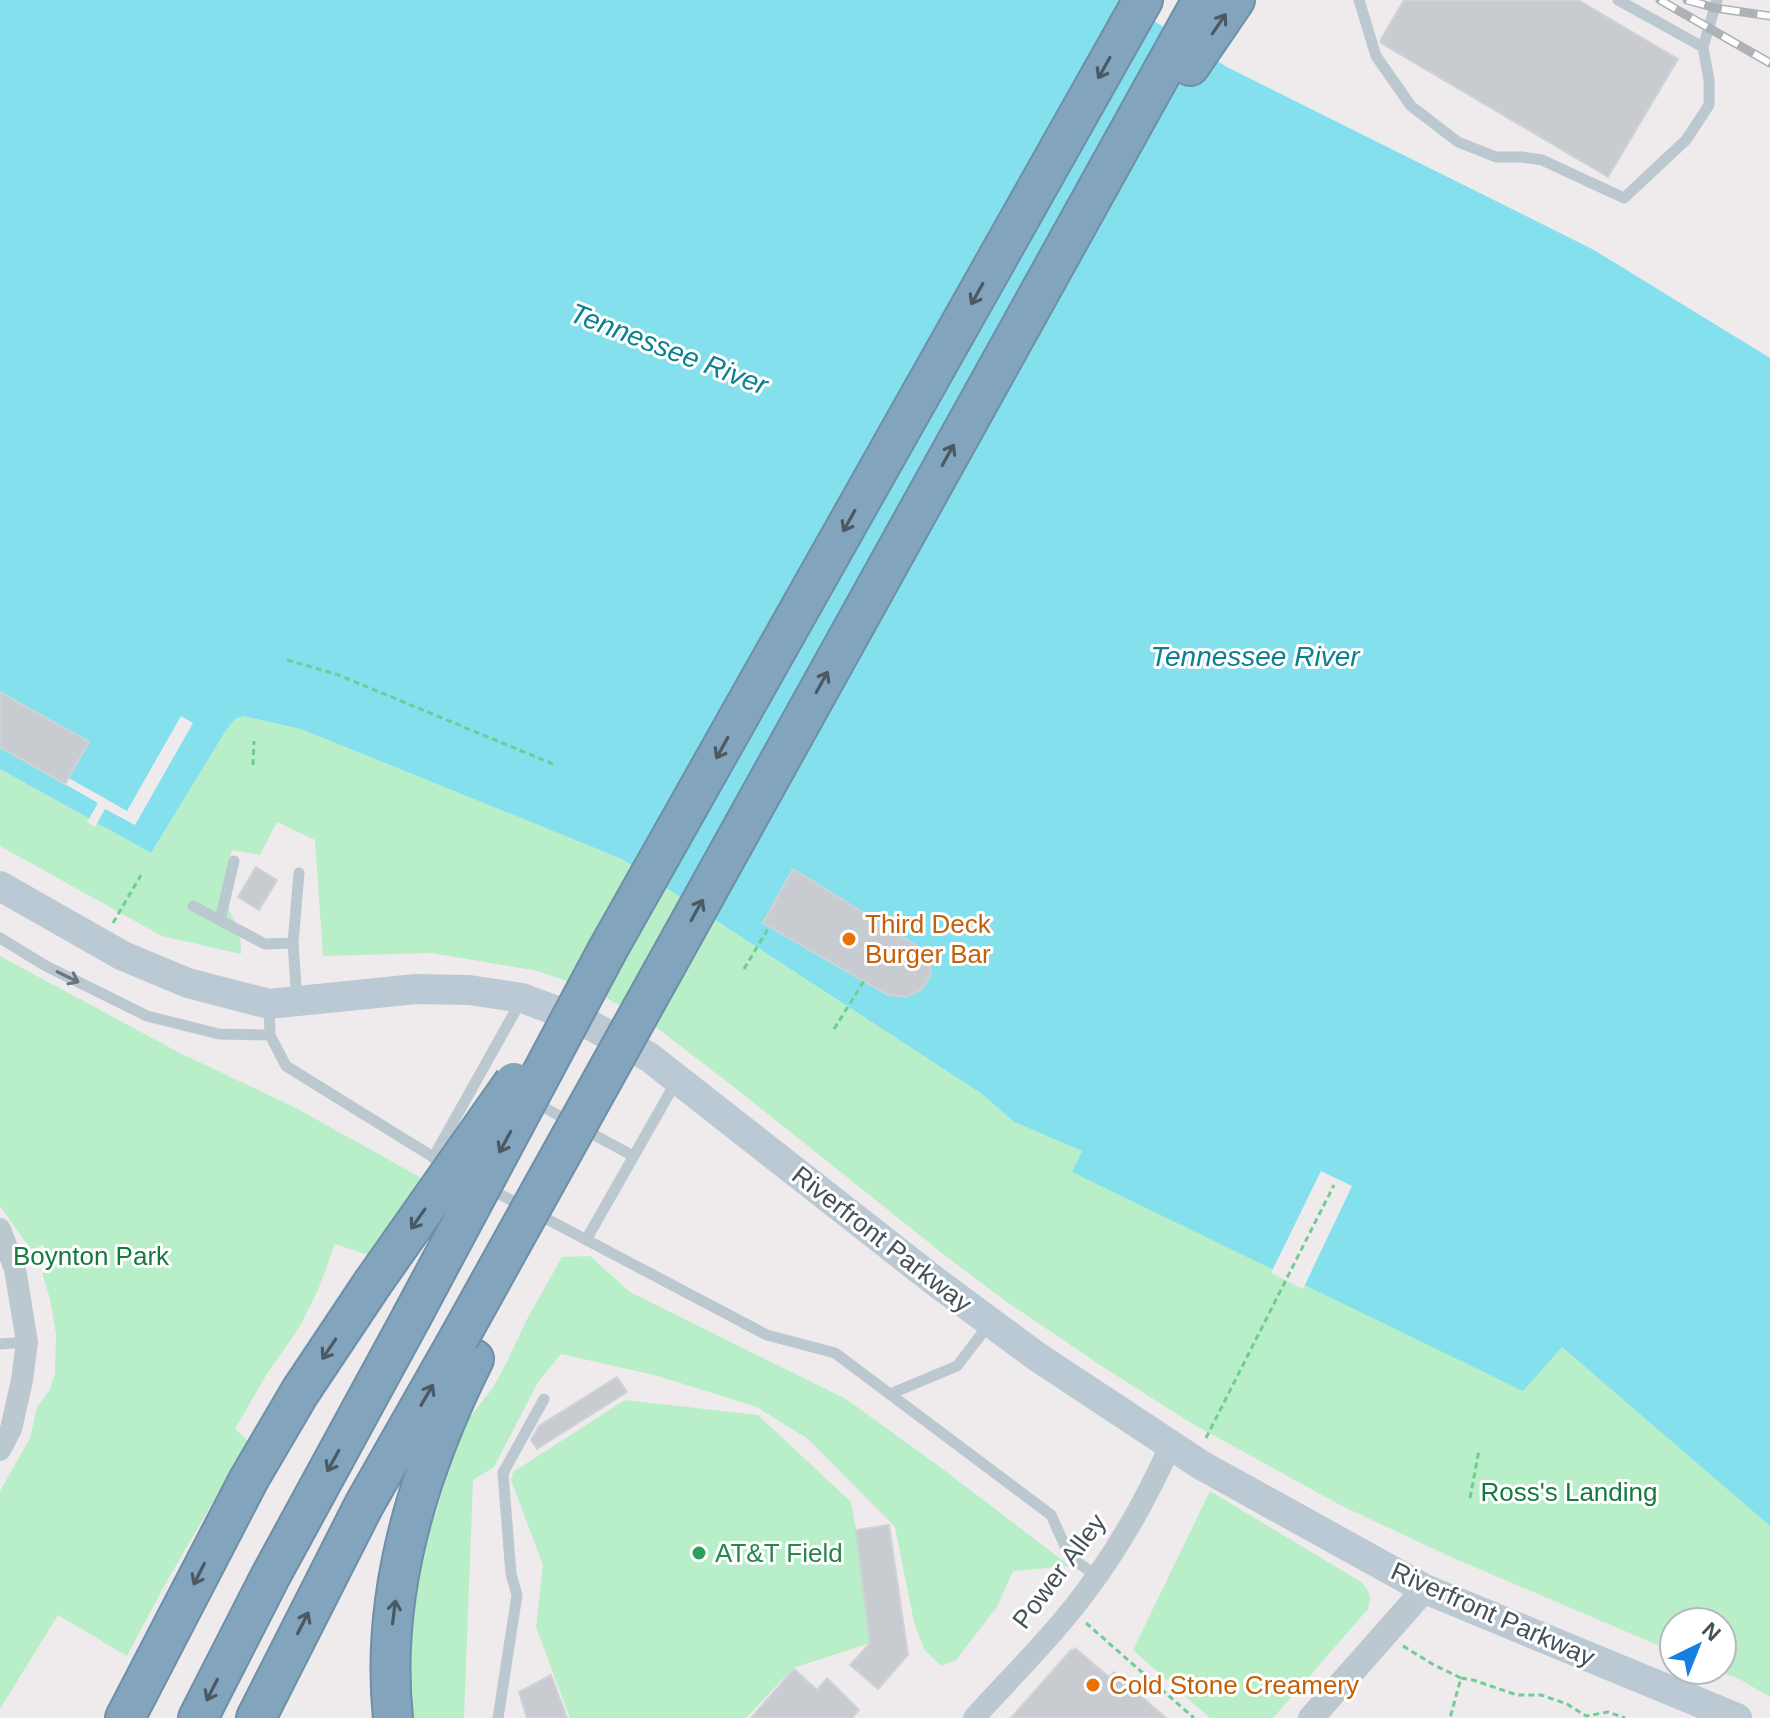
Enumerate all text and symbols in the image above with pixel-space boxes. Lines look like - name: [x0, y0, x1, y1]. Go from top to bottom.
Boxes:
- one-way arrow: [1211, 13, 1227, 35]
- one-way arrow: [1096, 56, 1112, 79]
- one-way arrow: [969, 282, 984, 306]
- water label: Tennessee River: [566, 297, 774, 402]
- one-way arrow: [941, 444, 957, 467]
- one-way arrow: [841, 509, 857, 532]
- water label: Tennessee River: [1150, 641, 1361, 672]
- one-way arrow: [815, 671, 831, 695]
- one-way arrow: [713, 735, 729, 759]
- one-way arrow: [689, 899, 705, 922]
- place label: Third Deck Burger Bar: [865, 909, 992, 969]
- marker: Third Deck Burger Bar: [840, 930, 858, 948]
- one-way arrow: [55, 969, 79, 985]
- one-way arrow: [497, 1129, 513, 1153]
- street label: Riverfront Parkway: [786, 1160, 978, 1318]
- one-way arrow: [410, 1208, 426, 1230]
- park label: Boynton Park: [13, 1241, 170, 1271]
- one-way arrow: [320, 1337, 336, 1360]
- one-way arrow: [420, 1383, 435, 1407]
- one-way arrow: [325, 1448, 341, 1472]
- park label: Ross's Landing: [1481, 1477, 1657, 1507]
- street label: Power Alley: [1006, 1508, 1112, 1634]
- place label: AT&T Field: [715, 1538, 843, 1568]
- marker: AT&T Field: [690, 1544, 708, 1562]
- street label: Riverfront Parkway: [1387, 1556, 1599, 1672]
- one-way arrow: [191, 1562, 207, 1586]
- one-way arrow: [387, 1600, 402, 1625]
- north arrow: [1658, 1606, 1738, 1686]
- one-way arrow: [296, 1612, 312, 1636]
- text: N: [1697, 1617, 1726, 1646]
- place label: Cold Stone Creamery: [1109, 1670, 1359, 1700]
- marker: Cold Stone Creamery: [1084, 1676, 1102, 1694]
- one-way arrow: [203, 1678, 219, 1702]

